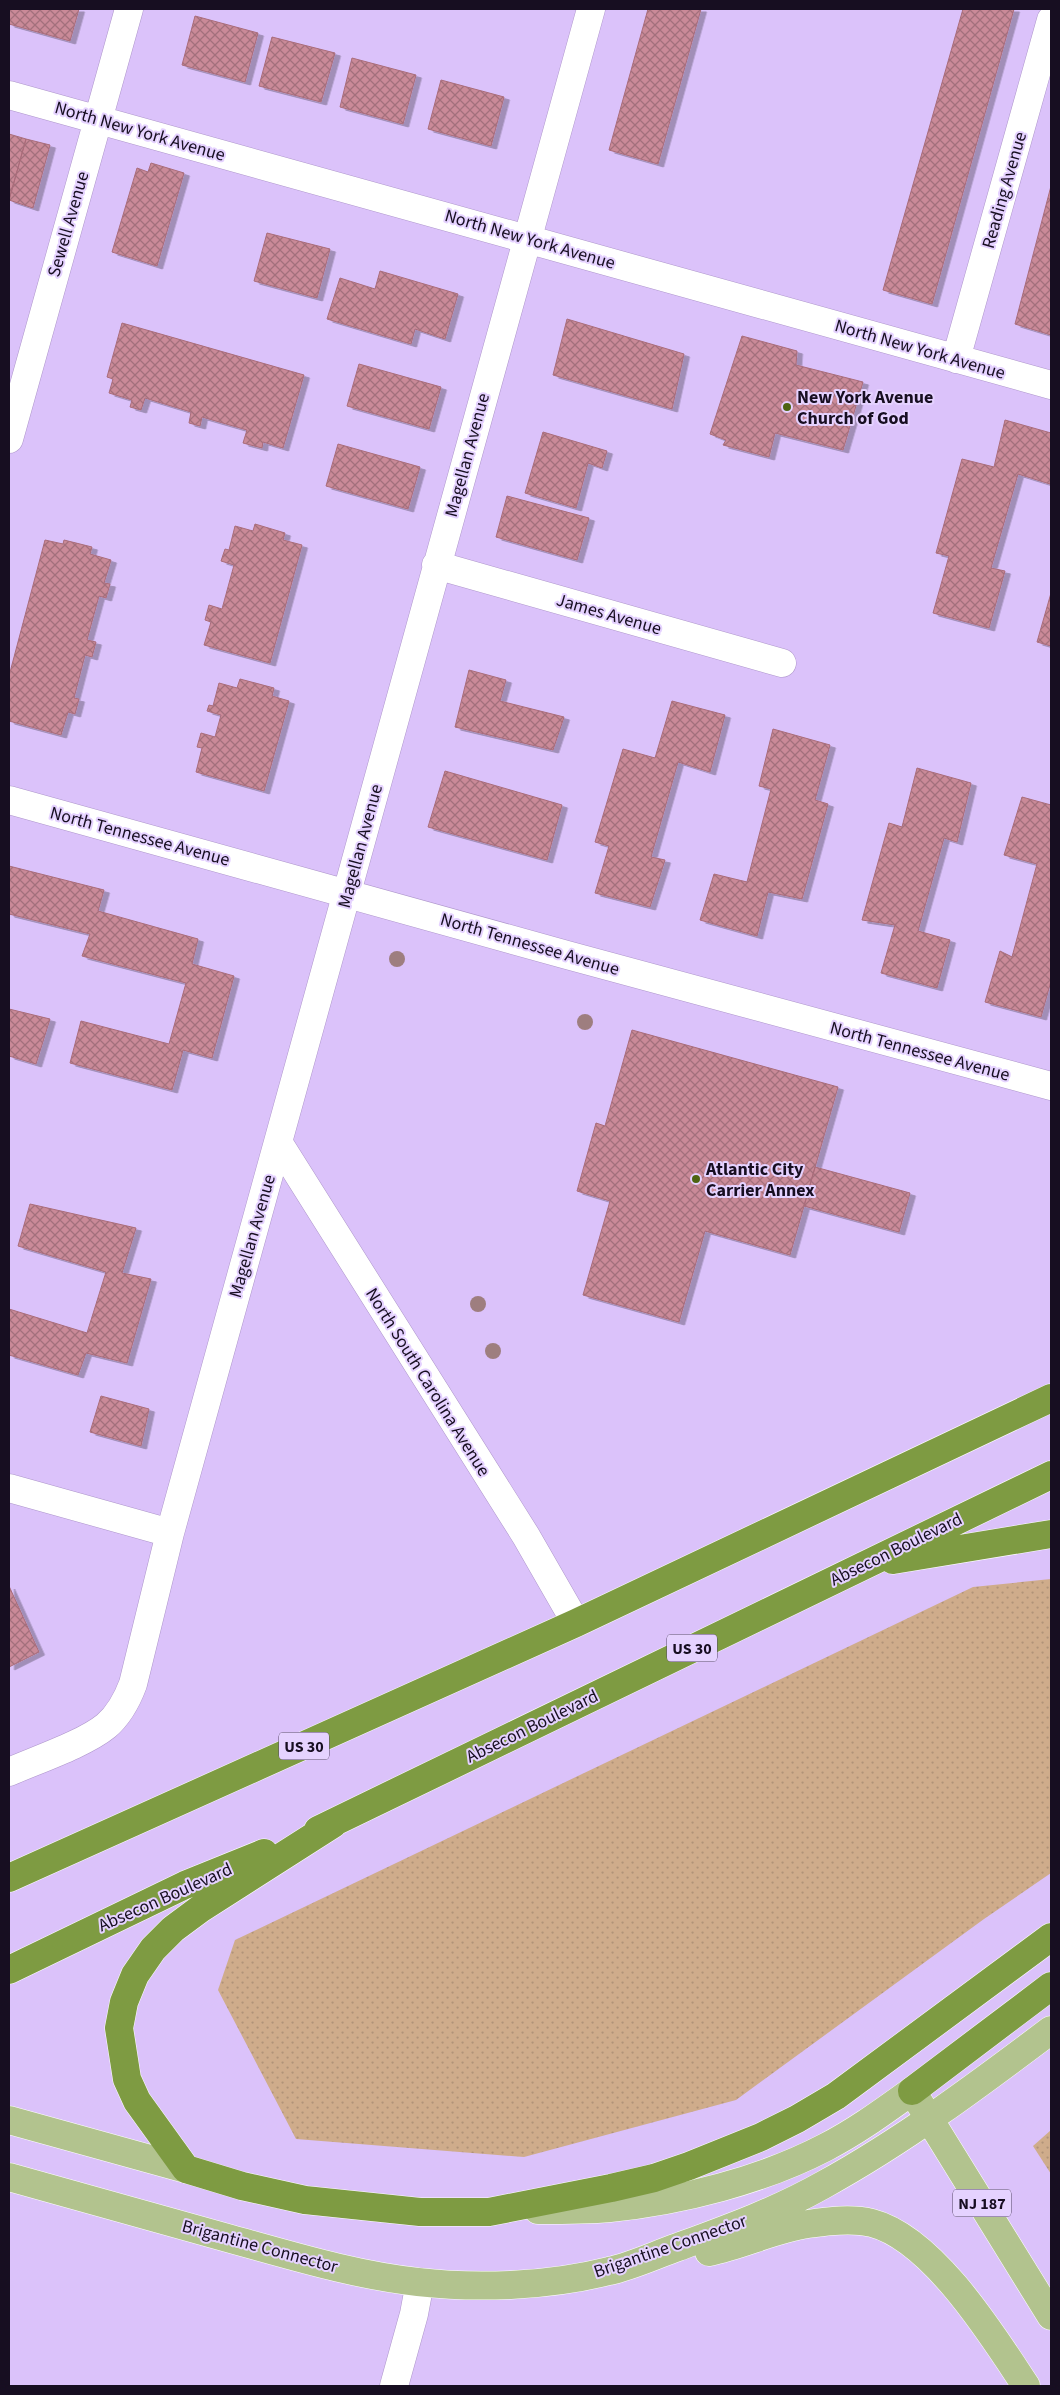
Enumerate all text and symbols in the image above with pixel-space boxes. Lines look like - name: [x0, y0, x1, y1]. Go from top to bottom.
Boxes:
- street label: North New York Avenue: [52, 95, 228, 168]
- street label: Reading Avenue: [976, 129, 1033, 251]
- street label: Sewell Avenue: [41, 168, 95, 280]
- street label: North New York Avenue: [442, 203, 618, 276]
- street label: North New York Avenue: [832, 313, 1008, 386]
- place label: New York Avenue Church of God: [797, 385, 933, 431]
- street label: Magellan Avenue: [439, 390, 496, 520]
- marker: New York Avenue Church of God: [781, 401, 793, 413]
- street label: James Avenue: [553, 588, 664, 641]
- street label: Magellan Avenue: [332, 781, 389, 911]
- street label: North Tennessee Avenue: [47, 800, 233, 873]
- street label: North Tennessee Avenue: [437, 907, 622, 982]
- street label: North Tennessee Avenue: [827, 1015, 1013, 1088]
- place label: Atlantic City Carrier Annex: [705, 1157, 815, 1203]
- street label: Magellan Avenue: [223, 1172, 282, 1301]
- marker: Atlantic City Carrier Annex: [690, 1173, 702, 1185]
- street label: North South Carolina Avenue: [359, 1283, 496, 1481]
- street label: Absecon Boulevard: [826, 1507, 966, 1592]
- road number: US 30: [667, 1635, 717, 1662]
- street label: Absecon Boulevard: [462, 1684, 602, 1769]
- road number: US 30: [279, 1732, 329, 1760]
- street label: Absecon Boulevard: [94, 1857, 236, 1938]
- road number: NJ 187: [953, 2190, 1011, 2216]
- street label: Brigantine Connector: [590, 2208, 751, 2284]
- street label: Brigantine Connector: [179, 2214, 341, 2280]

